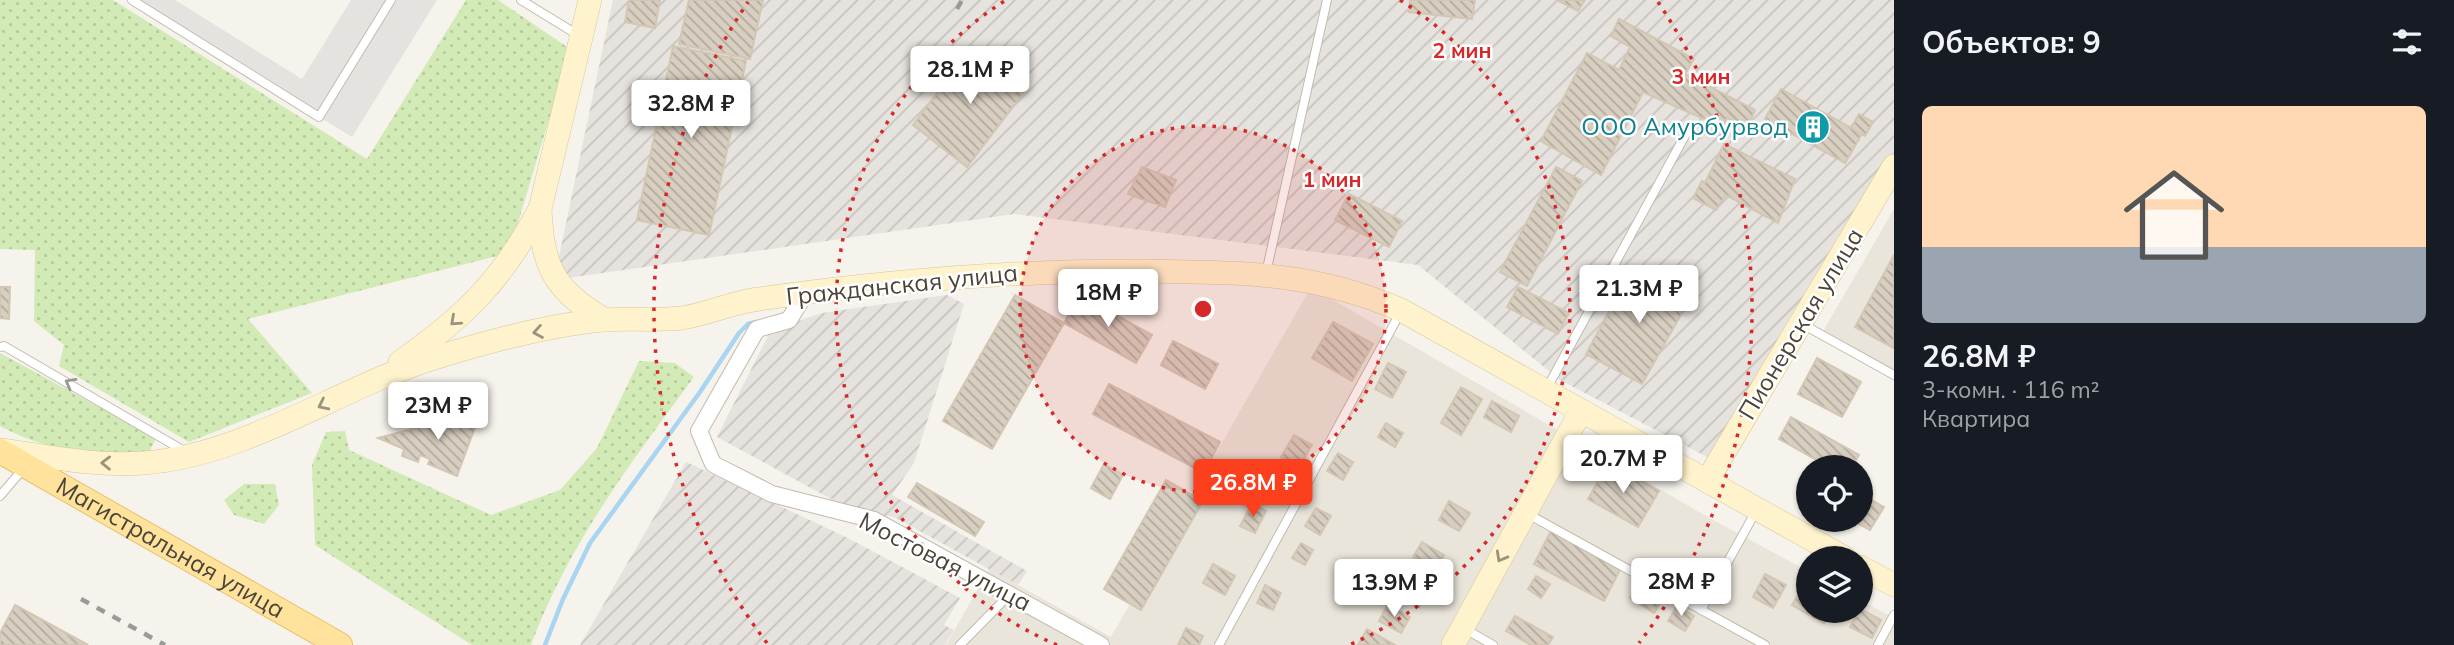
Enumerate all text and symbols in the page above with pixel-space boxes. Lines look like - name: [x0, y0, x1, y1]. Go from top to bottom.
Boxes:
- text: Объектов: 9: [1922, 23, 2101, 61]
- icon: filters: [2388, 23, 2426, 61]
- text: 2 мин: [1433, 37, 1491, 63]
- pin: 28.1M ₽: [905, 46, 1035, 106]
- text: 28.1M ₽: [926, 54, 1014, 83]
- text: 3 мин: [1672, 63, 1730, 89]
- pin: 32.8M ₽: [626, 80, 756, 140]
- text: 32.8M ₽: [647, 88, 735, 117]
- building icon: ООО Амурбурвод: [1794, 108, 1832, 146]
- place label: ООО Амурбурвод: [1581, 111, 1788, 141]
- icon: home: [2111, 152, 2237, 278]
- text: 1 мин: [1303, 166, 1361, 192]
- street label: Пионерская улица: [1731, 222, 1869, 425]
- street label: Гражданская улица: [785, 257, 1019, 311]
- pin: 21.3M ₽: [1574, 266, 1704, 325]
- pin: 18M ₽: [1059, 270, 1157, 329]
- text: 21.3M ₽: [1595, 273, 1683, 302]
- text: 18M ₽: [1074, 277, 1142, 306]
- centre of rings: [1191, 297, 1215, 321]
- one-way arrow: [450, 312, 463, 325]
- one-way arrow: [532, 323, 544, 338]
- text: 26.8M ₽: [1922, 337, 2036, 375]
- text: 3-комн. · 116 m²: [1922, 375, 2100, 404]
- one-way arrow: [64, 378, 77, 391]
- pin: 23M ₽: [389, 382, 487, 442]
- text: 23M ₽: [404, 390, 472, 419]
- one-way arrow: [318, 396, 330, 410]
- text: Квартира: [1922, 404, 2030, 433]
- pin: 20.7M ₽: [1558, 435, 1688, 495]
- text: 20.7M ₽: [1579, 443, 1667, 472]
- one-way arrow: [100, 455, 111, 470]
- map controls: [1796, 455, 1873, 623]
- button: locate: [1796, 455, 1873, 532]
- pin: 26.8M ₽: [1188, 460, 1318, 519]
- text: 26.8M ₽: [1209, 467, 1297, 496]
- street label: Магистральная улица: [51, 470, 290, 624]
- street label: Мостовая улица: [854, 505, 1036, 617]
- button: layers: [1796, 546, 1873, 623]
- one-way arrow: [1496, 549, 1510, 562]
- pin: 28M ₽: [1632, 558, 1730, 618]
- pin: 13.9M ₽: [1329, 560, 1459, 619]
- text: 28M ₽: [1647, 566, 1715, 595]
- text: 13.9M ₽: [1350, 567, 1438, 596]

